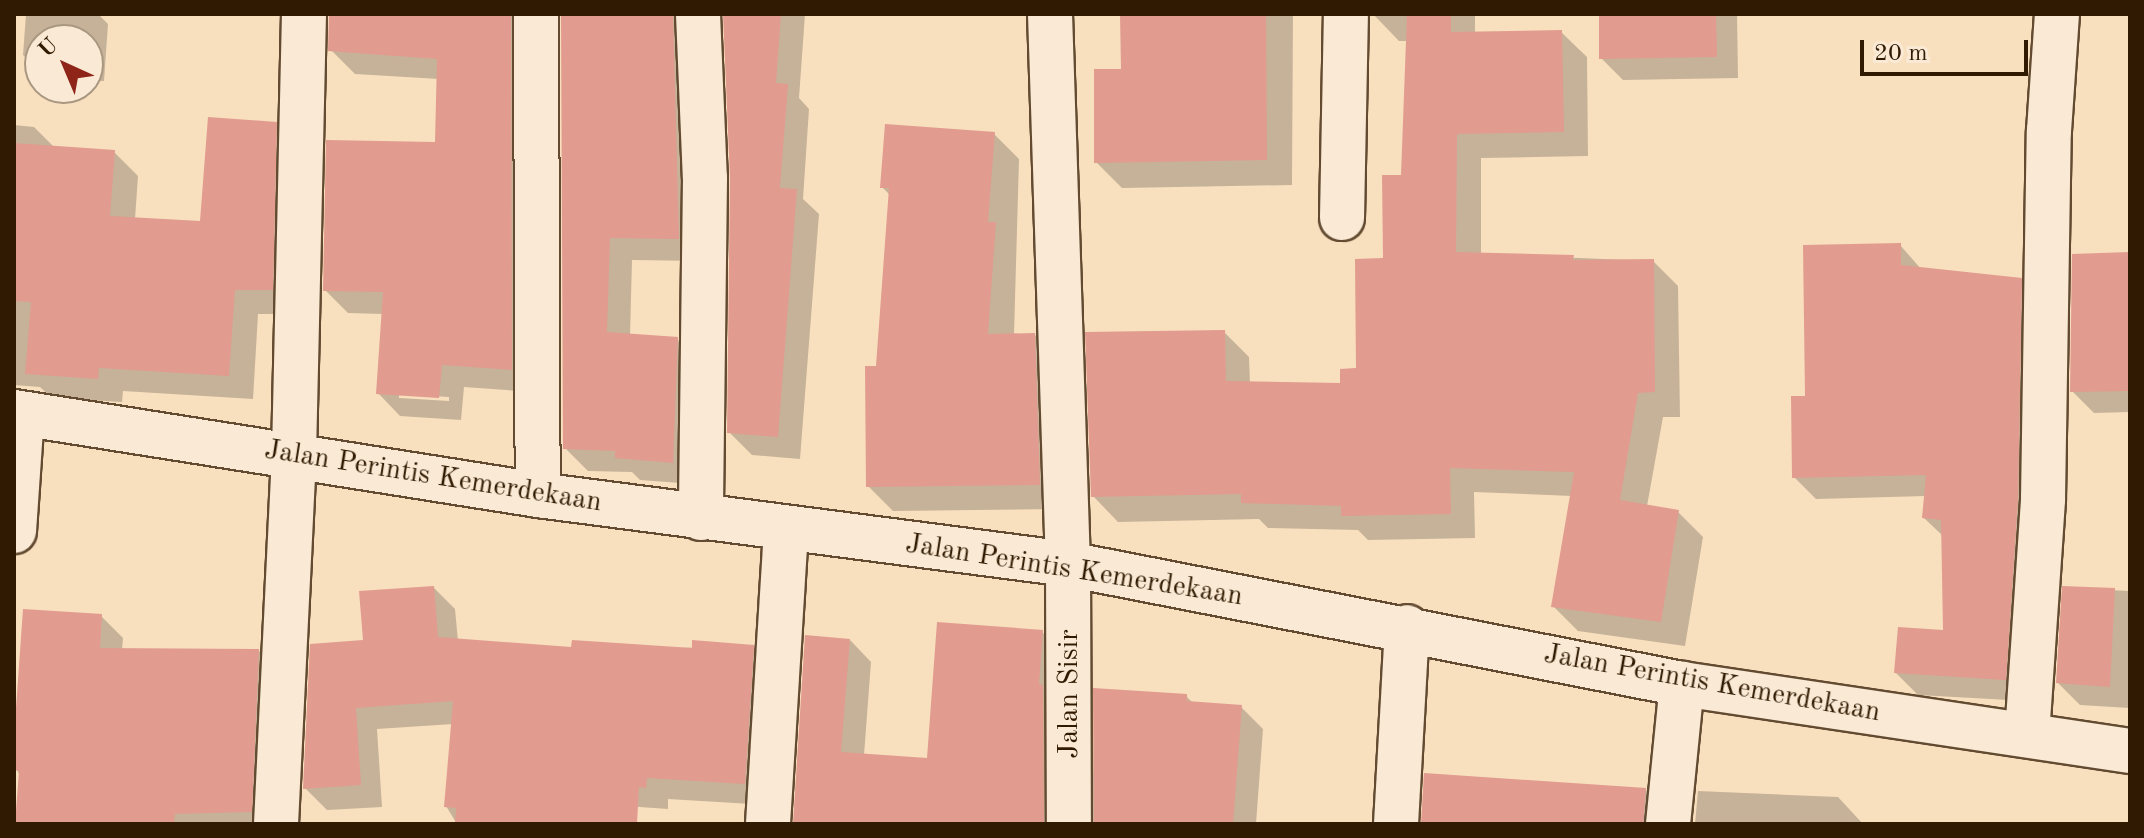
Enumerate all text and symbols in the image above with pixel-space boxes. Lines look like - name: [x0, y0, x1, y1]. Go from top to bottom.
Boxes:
- north arrow: [24, 24, 104, 104]
- scale bar: [1864, 24, 2032, 74]
- text: U: [35, 34, 63, 62]
- text: 20 m: [1874, 42, 1928, 66]
- street label: Jalan Perintis Kemerdekaan: [262, 434, 604, 520]
- street label: Jalan Perintis Kemerdekaan: [903, 528, 1245, 614]
- street label: Jalan Sisir: [1053, 629, 1087, 759]
- street label: Jalan Perintis Kemerdekaan: [1541, 638, 1883, 730]

